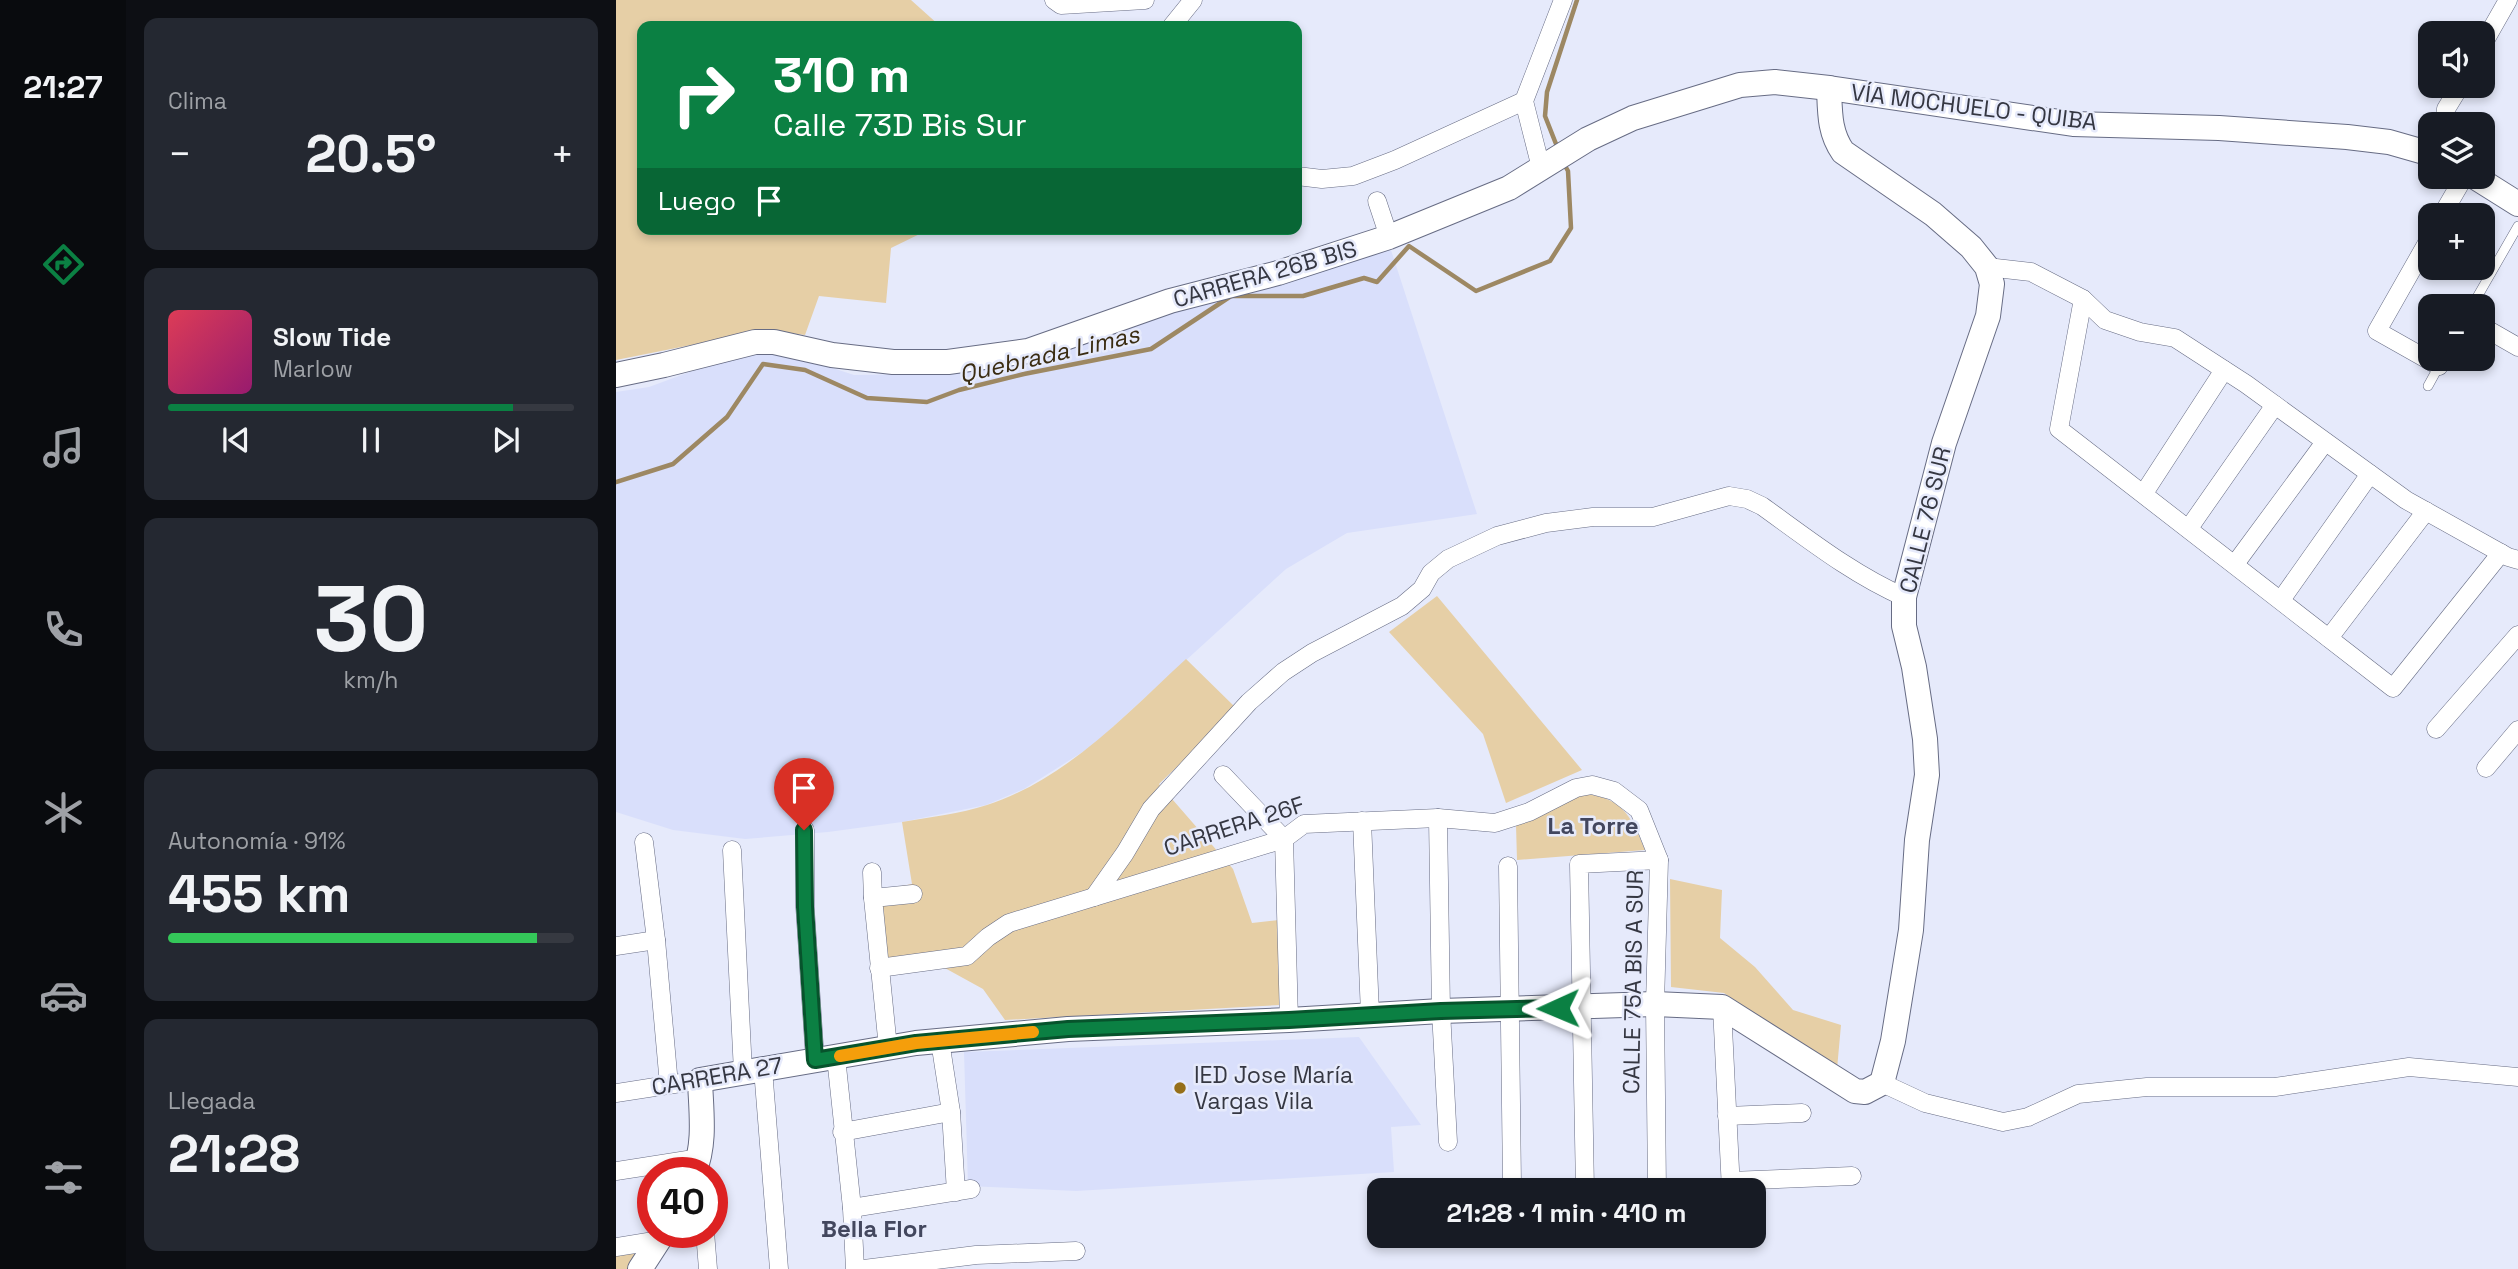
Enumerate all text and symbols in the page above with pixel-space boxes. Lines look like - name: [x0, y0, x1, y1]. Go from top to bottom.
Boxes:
- map controls: [2418, 21, 2495, 371]
- button: sound: [2418, 21, 2495, 98]
- text: 310 m: [773, 44, 910, 106]
- icon: right: [658, 49, 749, 140]
- text: 21:27: [23, 67, 103, 107]
- street label: VÍA MOCHUELO - QUIBA: [1849, 77, 2099, 137]
- text: Clima: [168, 86, 227, 116]
- text: Calle 73D Bis Sur: [773, 105, 1027, 145]
- button: layers: [2418, 112, 2495, 189]
- text: 20.5°: [305, 121, 437, 187]
- text: −: [168, 130, 192, 178]
- text: +: [550, 130, 574, 178]
- icon: arrive: [750, 182, 788, 220]
- text: Luego: [658, 184, 736, 218]
- button: +: [2418, 203, 2495, 280]
- street label: CARRERA 26B BIS: [1170, 233, 1360, 315]
- icon: directions: [39, 240, 88, 289]
- button: −: [2418, 294, 2495, 371]
- water label: Quebrada Limas: [956, 318, 1143, 390]
- text: Slow Tide: [273, 320, 391, 354]
- text: Marlow: [273, 354, 353, 384]
- icon: previous: [217, 421, 255, 459]
- icon: pause: [352, 421, 390, 459]
- icon: next: [487, 421, 525, 459]
- icon: music: [39, 423, 88, 472]
- street label: CALLE 76 SUR: [1892, 444, 1958, 596]
- text: 30: [314, 561, 428, 678]
- icon: phone: [39, 605, 88, 654]
- text: km/h: [344, 665, 398, 695]
- pin: [774, 758, 834, 830]
- icon: arrive: [785, 769, 823, 807]
- icon: climate: [39, 788, 88, 837]
- street label: CARRERA 26F: [1160, 789, 1308, 863]
- district label: La Torre: [1547, 810, 1639, 841]
- text: Autonomía · 91%: [168, 826, 345, 856]
- text: 455 km: [168, 861, 350, 927]
- street label: CALLE 75A BIS A SUR: [1616, 870, 1650, 1094]
- icon: car: [39, 971, 88, 1020]
- position arrow: [1521, 971, 1595, 1045]
- street label: CARRERA 27: [649, 1050, 785, 1102]
- place label: IED Jose María Vargas Vila: [1194, 1060, 1353, 1116]
- marker: IED Jose María Vargas Vila: [1172, 1080, 1188, 1096]
- text: Llegada: [168, 1086, 256, 1116]
- text: 21:28: [168, 1121, 300, 1187]
- icon: filters: [39, 1153, 88, 1202]
- speed limit sign: 40: [637, 1157, 728, 1248]
- text: 21:28 · 1 min · 410 m: [1446, 1196, 1687, 1230]
- district label: Bella Flor: [821, 1213, 927, 1244]

